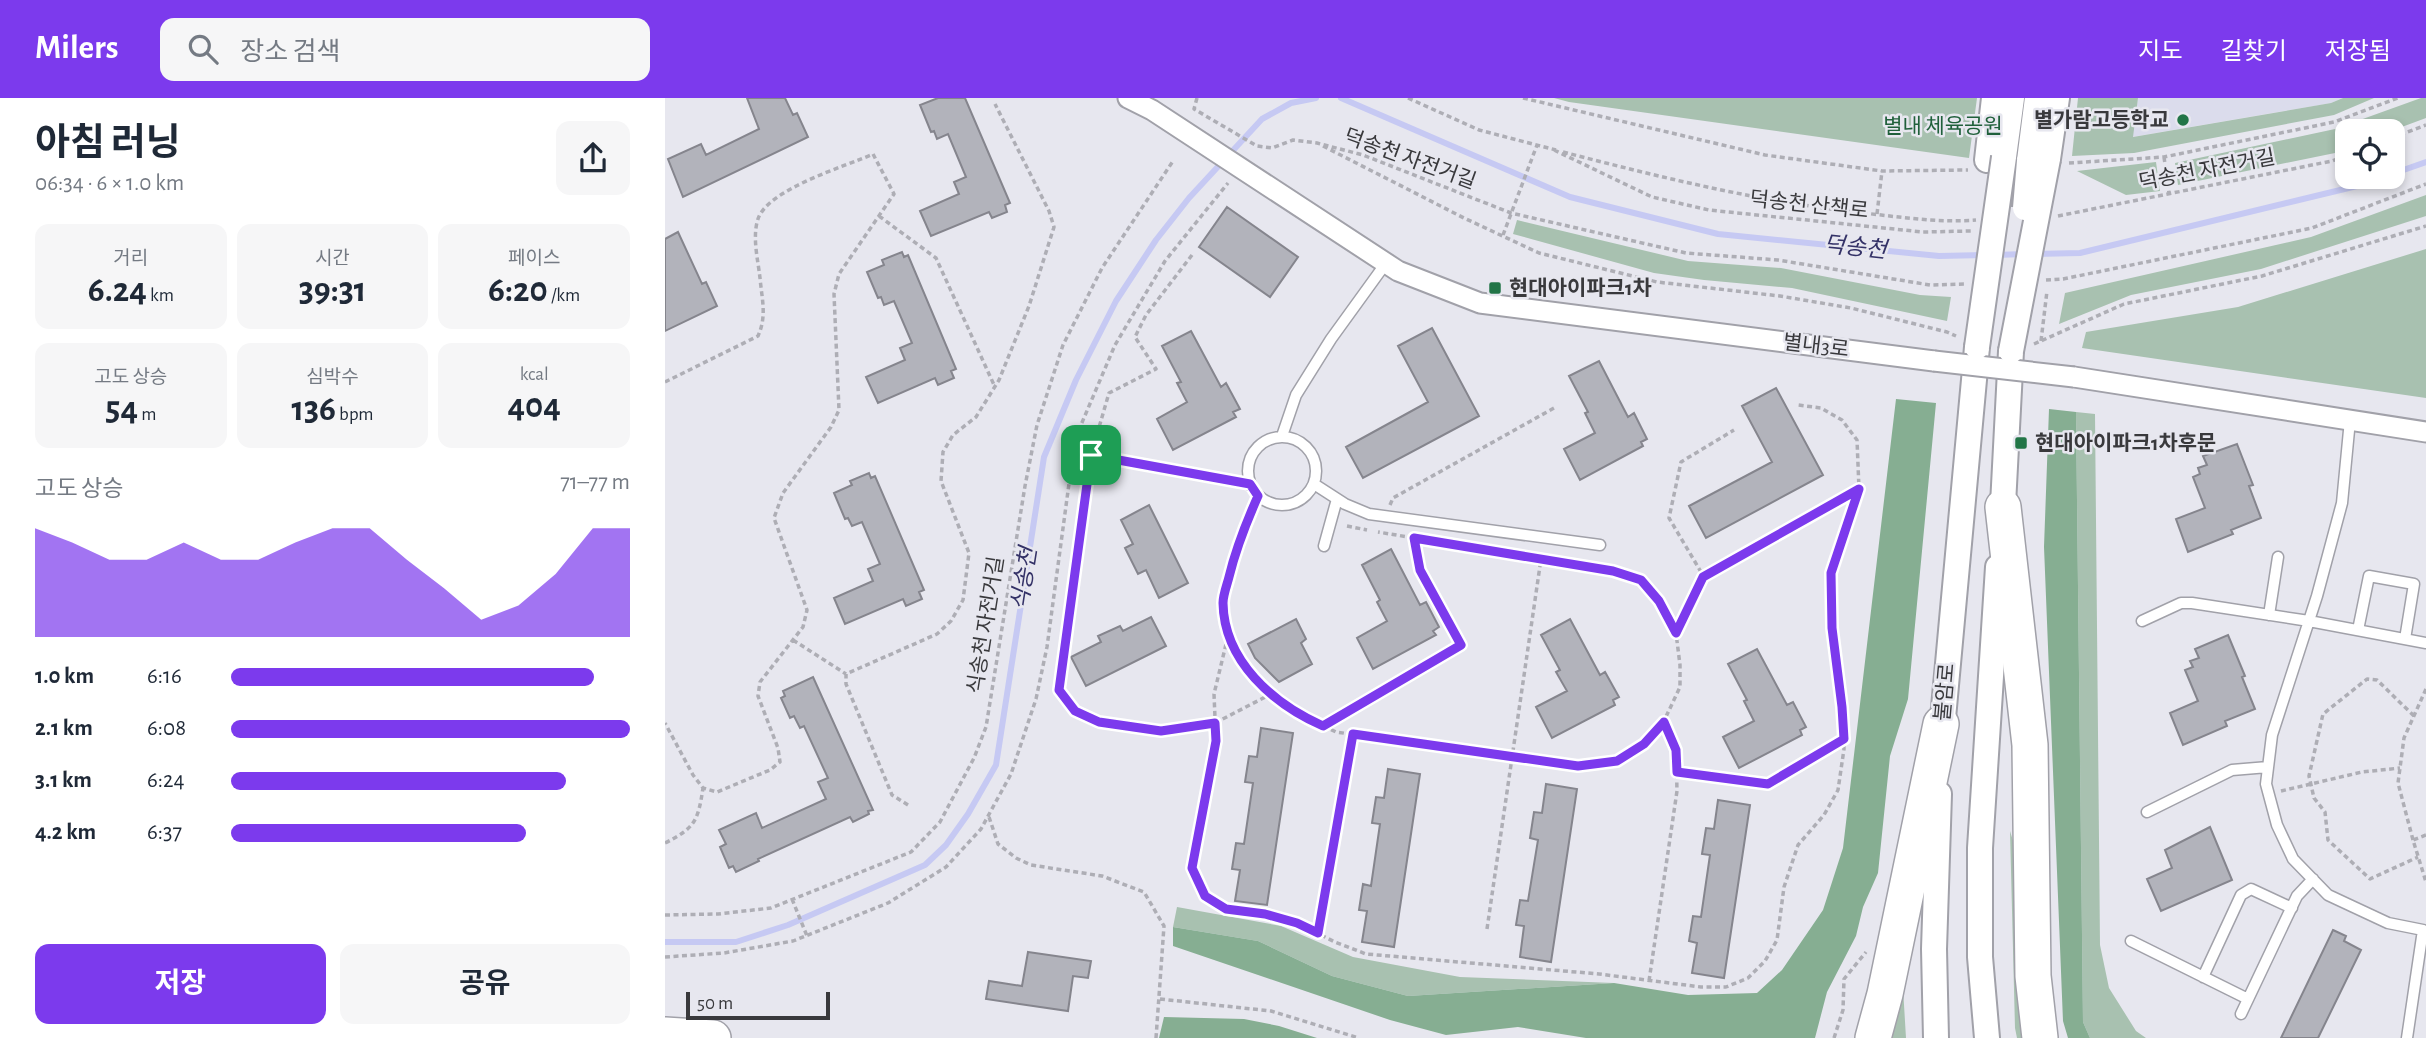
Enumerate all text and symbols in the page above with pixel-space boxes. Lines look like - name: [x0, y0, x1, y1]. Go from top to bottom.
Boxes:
- search box: [160, 18, 650, 81]
- icon: search: [184, 30, 222, 68]
- text: Milers: [35, 32, 118, 65]
- text: 장소 검색: [240, 39, 340, 65]
- text: 지도: [2138, 40, 2183, 64]
- text: 길찾기: [2221, 40, 2287, 64]
- text: 저장됨: [2325, 40, 2391, 64]
- place label: 별가람고등학교: [2034, 109, 2169, 131]
- marker: 별가람고등학교: [2175, 112, 2191, 128]
- park label: 별내 체육공원: [1883, 115, 2003, 137]
- map controls: [2335, 119, 2405, 189]
- button: locate: [2335, 119, 2405, 189]
- button: share: [556, 121, 630, 195]
- street label: 덕송천 자전거길: [1341, 124, 1479, 193]
- text: 아침 러닝: [35, 125, 181, 163]
- street label: 덕송천 자전거길: [2137, 145, 2277, 194]
- text: 06:34 · 6 × 1.0 km: [35, 172, 184, 195]
- street label: 덕송천 산책로: [1749, 187, 1870, 222]
- water label: 덕송천: [1822, 231, 1891, 263]
- text: 거리: [113, 249, 148, 268]
- text: 시간: [315, 249, 350, 268]
- text: 페이스: [508, 249, 560, 268]
- text: 6.24: [88, 273, 147, 308]
- text: 39:31: [299, 273, 366, 308]
- text: 6:20: [488, 273, 548, 308]
- place label: 현대아이파크1차: [1509, 277, 1652, 299]
- marker: 현대아이파크1차: [1487, 280, 1503, 296]
- text: km: [147, 286, 174, 305]
- text: /km: [548, 286, 580, 305]
- street label: 별내3로: [1782, 331, 1850, 360]
- text: kcal: [520, 365, 549, 384]
- text: 고도 상승: [94, 368, 167, 387]
- text: 심박수: [306, 368, 359, 387]
- text: 404: [507, 389, 561, 424]
- text: 54: [105, 392, 138, 427]
- text: 136: [291, 392, 336, 427]
- text: m: [138, 405, 156, 424]
- text: bpm: [336, 405, 374, 424]
- pin: [1061, 425, 1121, 485]
- place label: 현대아이파크1차후문: [2035, 432, 2216, 454]
- marker: 현대아이파크1차후문: [2013, 435, 2029, 451]
- icon: arrive: [1072, 436, 1110, 474]
- text: 71–77 m: [560, 471, 630, 494]
- text: 고도 상승: [35, 478, 123, 501]
- water label: 식송천: [1007, 543, 1042, 612]
- street label: 식송천 자전거길: [964, 555, 1007, 695]
- street label: 불암로: [1931, 662, 1958, 722]
- text: 1.0 km: [35, 665, 94, 688]
- text: 6:16: [147, 665, 182, 688]
- text: 2.1 km: [35, 717, 93, 740]
- text: 6:08: [147, 717, 186, 740]
- text: 3.1 km: [35, 769, 92, 792]
- text: 6:24: [147, 769, 185, 792]
- text: 4.2 km: [35, 821, 96, 844]
- text: 6:37: [147, 821, 182, 844]
- button: 저장: [35, 944, 326, 1024]
- button: 공유: [340, 944, 630, 1024]
- scale bar: [686, 989, 829, 1021]
- text: 50 m: [697, 994, 733, 1013]

